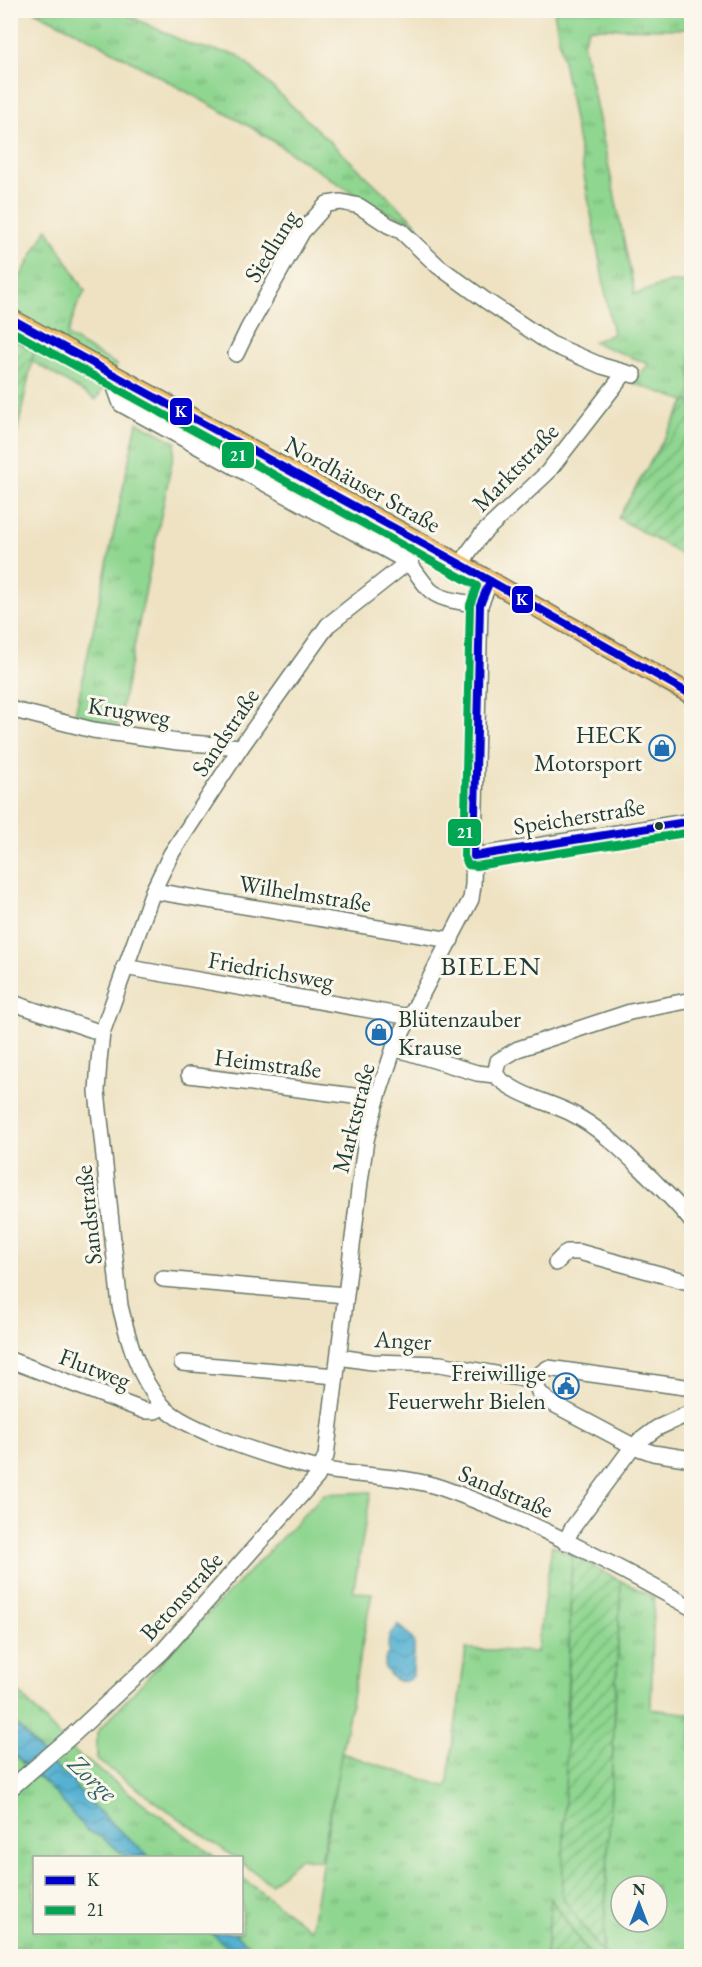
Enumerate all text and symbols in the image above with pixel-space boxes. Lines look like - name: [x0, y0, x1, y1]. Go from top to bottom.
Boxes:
- street label: Siedlung: [237, 203, 306, 288]
- line badge: K: [169, 397, 193, 426]
- text: K: [175, 401, 188, 422]
- street label: Marktstraße: [465, 416, 565, 518]
- street label: Nordhäuser Straße: [280, 428, 446, 540]
- line badge: 21: [221, 441, 255, 469]
- text: 21: [230, 445, 246, 466]
- line badge: K: [511, 585, 534, 614]
- text: K: [516, 589, 529, 610]
- street label: Sandstraße: [184, 682, 266, 782]
- street label: Krugweg: [86, 689, 173, 733]
- place label: HECK Motorsport: [534, 719, 643, 778]
- shop icon: HECK Motorsport: [647, 733, 677, 763]
- street label: Speicherstraße: [511, 790, 647, 842]
- line badge: 21: [447, 818, 482, 847]
- unlabelled marker: [653, 820, 665, 832]
- text: 21: [457, 822, 473, 843]
- street label: Wilhelmstraße: [237, 867, 373, 919]
- street label: Friedrichsweg: [206, 944, 337, 996]
- district label: BIELEN: [440, 948, 542, 983]
- place label: Blütenzauber Krause: [398, 1003, 521, 1062]
- shop icon: Blütenzauber Krause: [364, 1017, 394, 1047]
- street label: Heimstraße: [213, 1041, 323, 1085]
- street label: Marktstraße: [324, 1060, 382, 1176]
- street label: Sandstraße: [67, 1164, 109, 1266]
- street label: Anger: [373, 1323, 432, 1357]
- street label: Flutweg: [55, 1340, 136, 1396]
- place label: Freiwillige Feuerwehr Bielen: [388, 1357, 546, 1416]
- public building icon: Freiwillige Feuerwehr Bielen: [551, 1371, 581, 1401]
- street label: Sandstraße: [454, 1457, 558, 1525]
- street label: Betonstraße: [133, 1545, 229, 1647]
- water label: Zorge: [60, 1746, 126, 1810]
- legend: [33, 1856, 243, 1934]
- text: K: [87, 1868, 100, 1891]
- north arrow: [609, 1874, 669, 1934]
- text: N: [633, 1879, 646, 1900]
- text: 21: [87, 1898, 104, 1921]

